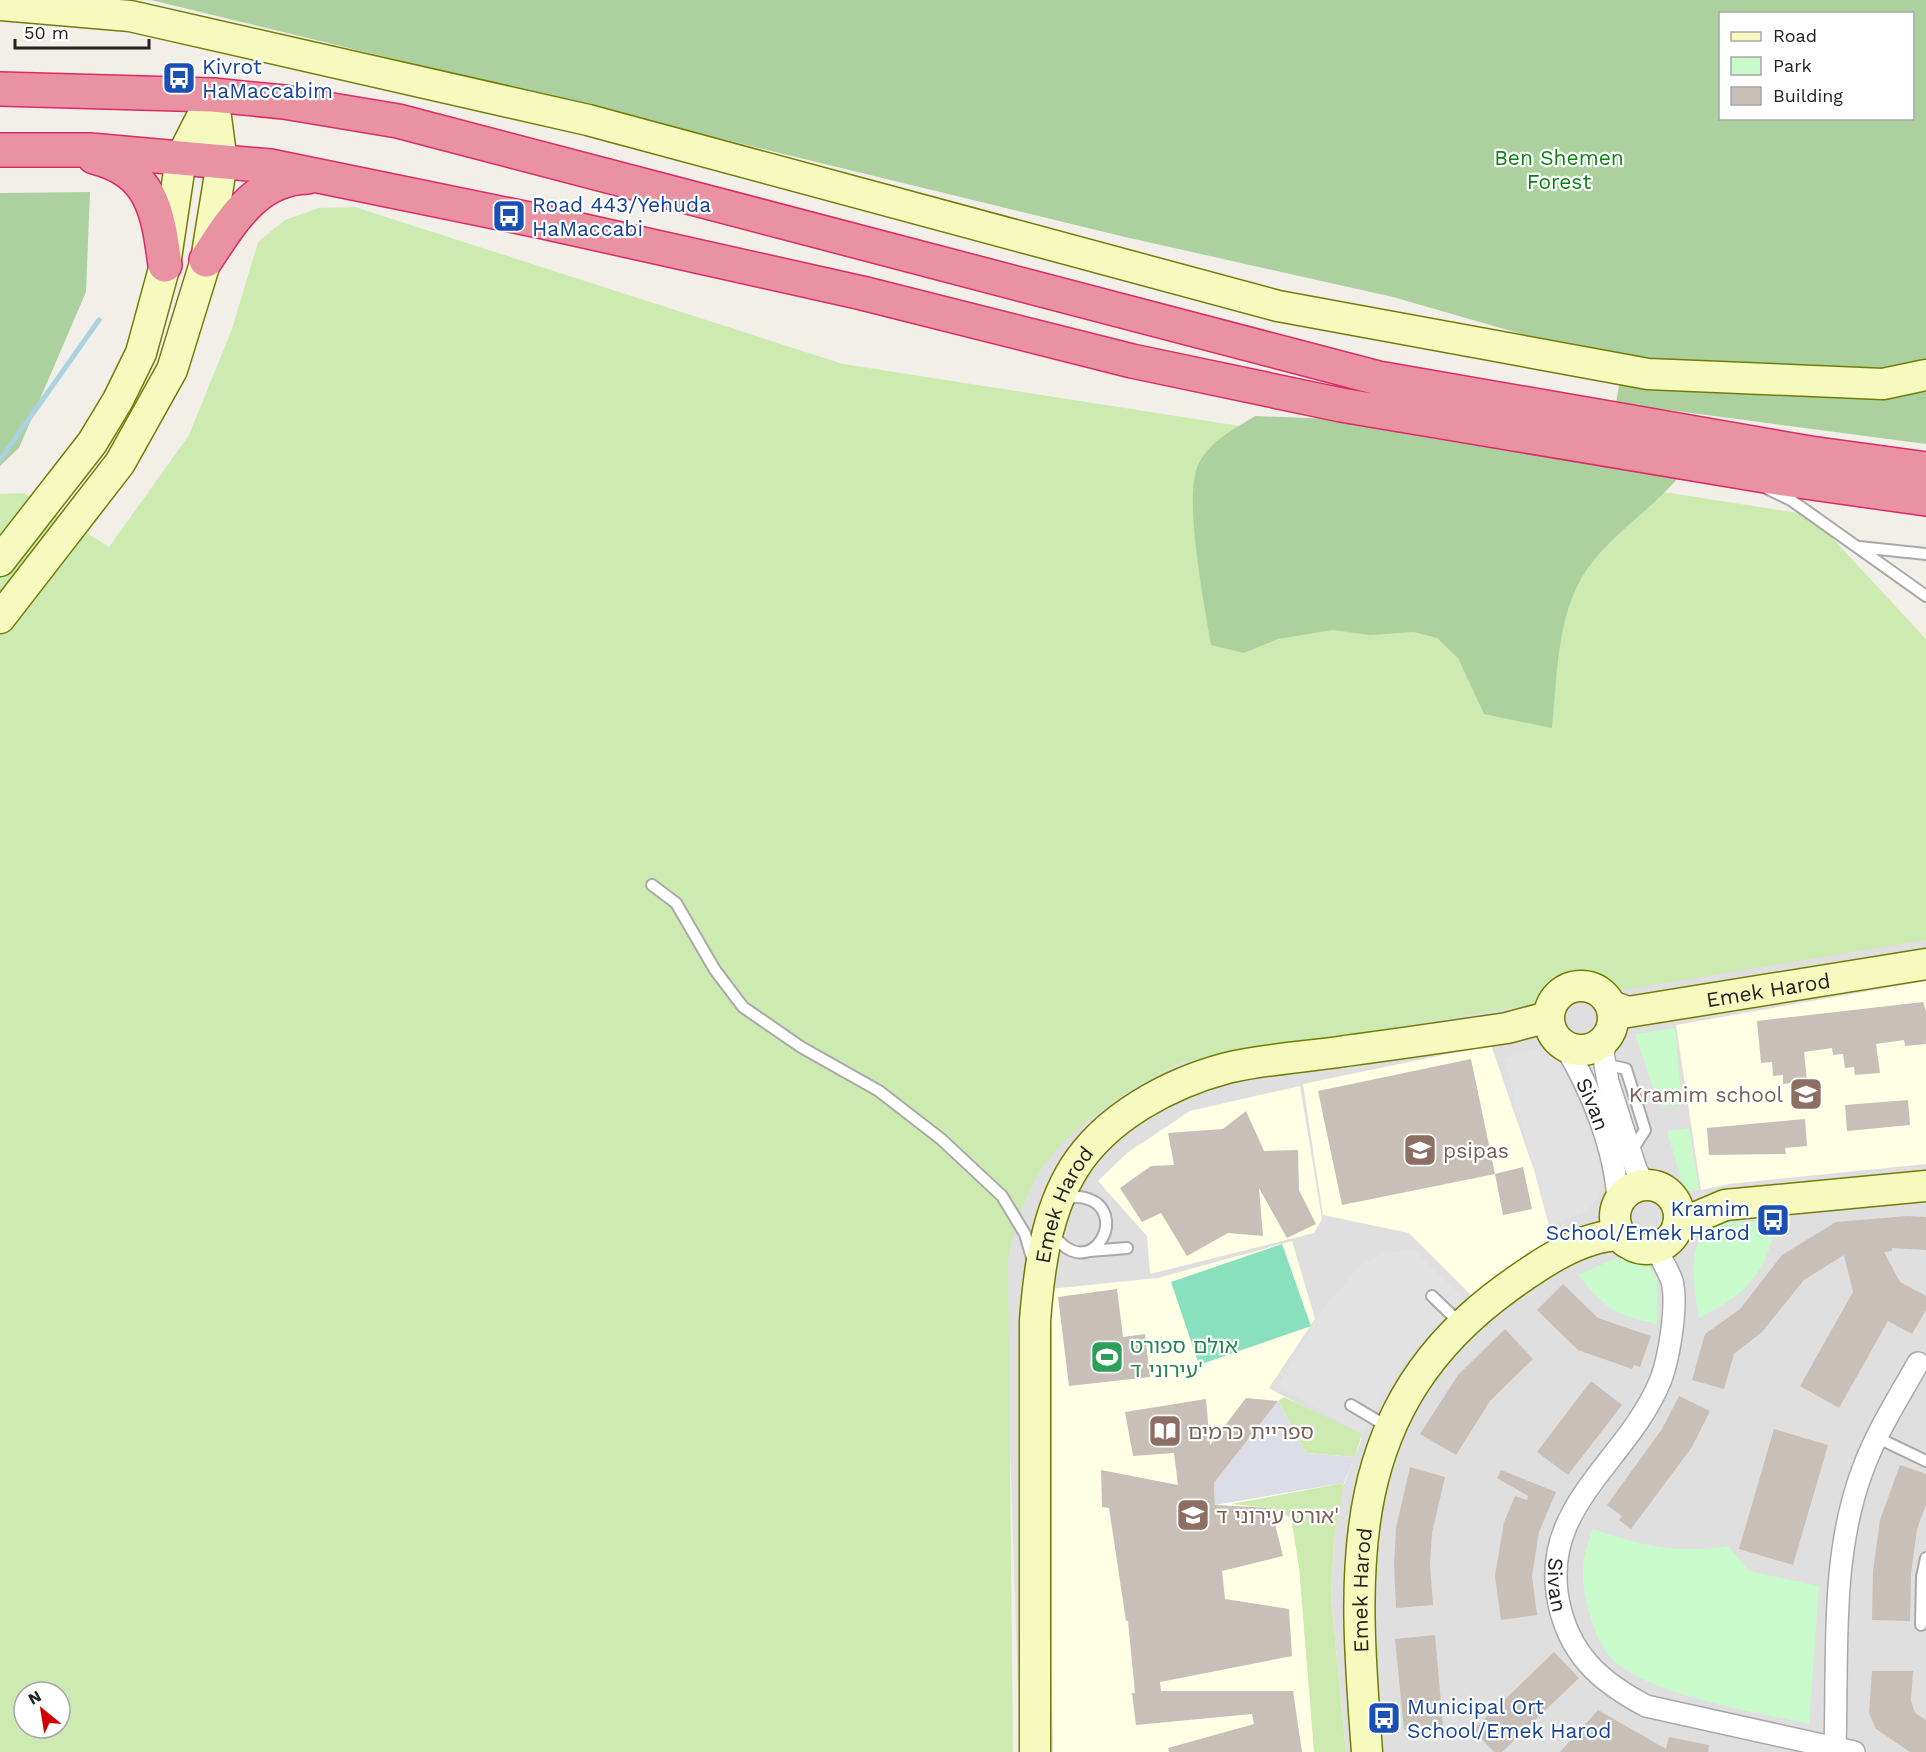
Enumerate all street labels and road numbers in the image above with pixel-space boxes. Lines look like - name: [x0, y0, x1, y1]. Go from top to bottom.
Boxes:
- street label: Emek Harod: [1704, 967, 1832, 1012]
- street label: Sivan: [1571, 1074, 1615, 1133]
- street label: Emek Harod: [1029, 1141, 1098, 1265]
- street label: Emek Harod: [1347, 1526, 1376, 1653]
- street label: Sivan: [1543, 1556, 1573, 1614]

